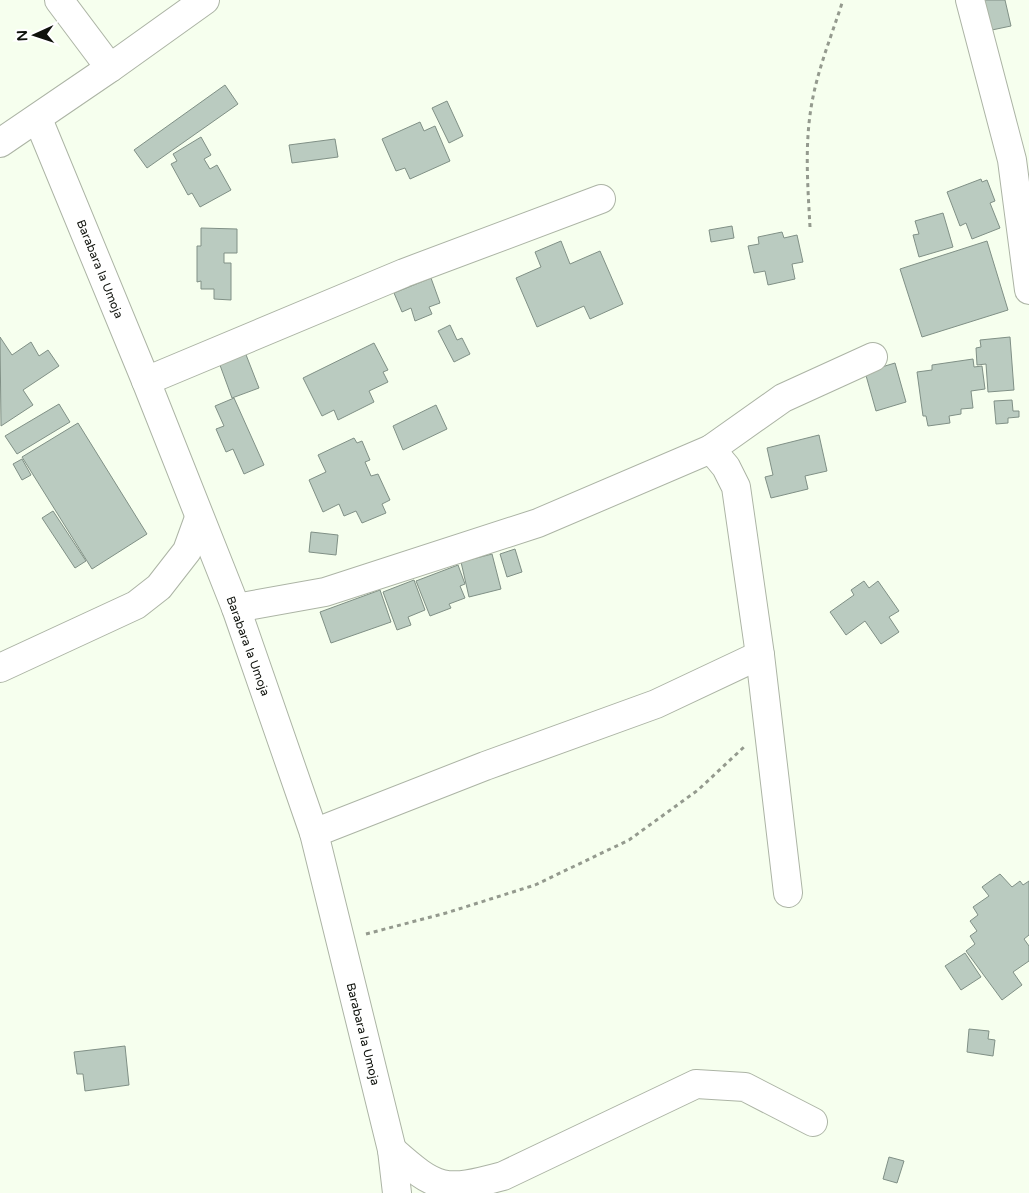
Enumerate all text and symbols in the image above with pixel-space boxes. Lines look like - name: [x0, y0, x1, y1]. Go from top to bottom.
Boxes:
- north arrow: [10, 10, 60, 60]
- text: N: [14, 30, 31, 42]
- street label: Barabara la Umoja: [74, 218, 126, 320]
- street label: Barabara la Umoja: [223, 594, 273, 698]
- street label: Barabara la Umoja: [344, 981, 382, 1087]

